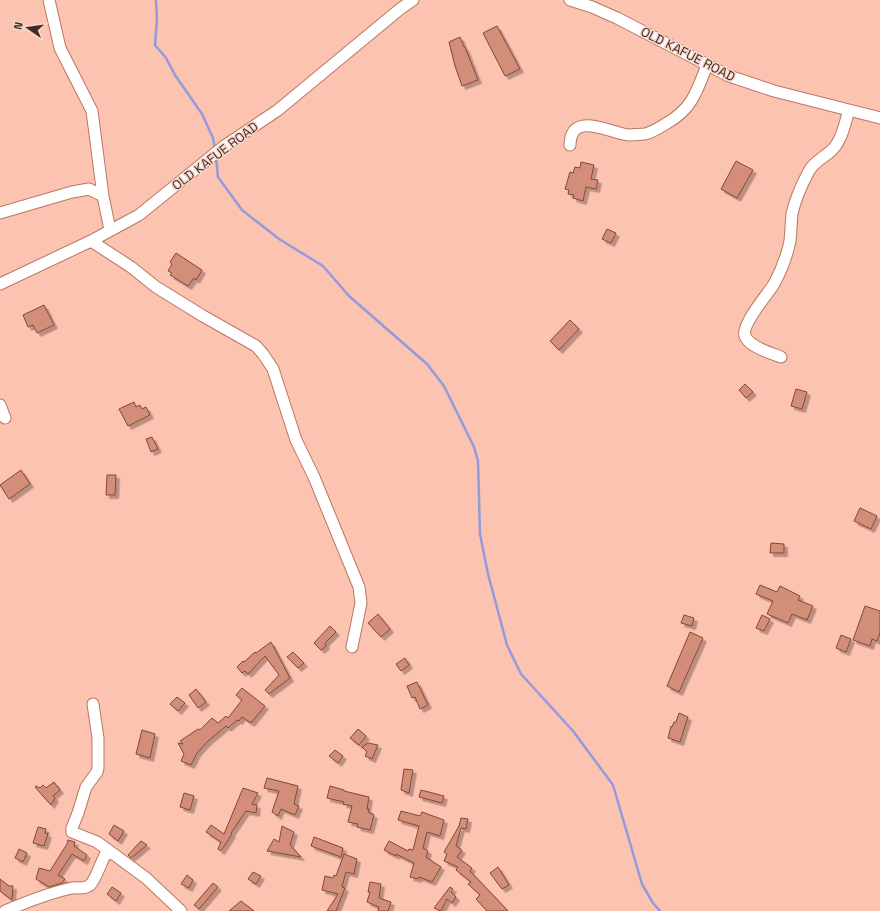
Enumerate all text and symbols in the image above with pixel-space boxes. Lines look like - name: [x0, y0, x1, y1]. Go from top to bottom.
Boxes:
- north arrow: [8, 8, 48, 48]
- text: N: [11, 21, 26, 31]
- street label: OLD KAFUE ROAD: [638, 23, 738, 85]
- street label: OLD KAFUE ROAD: [168, 118, 262, 194]

